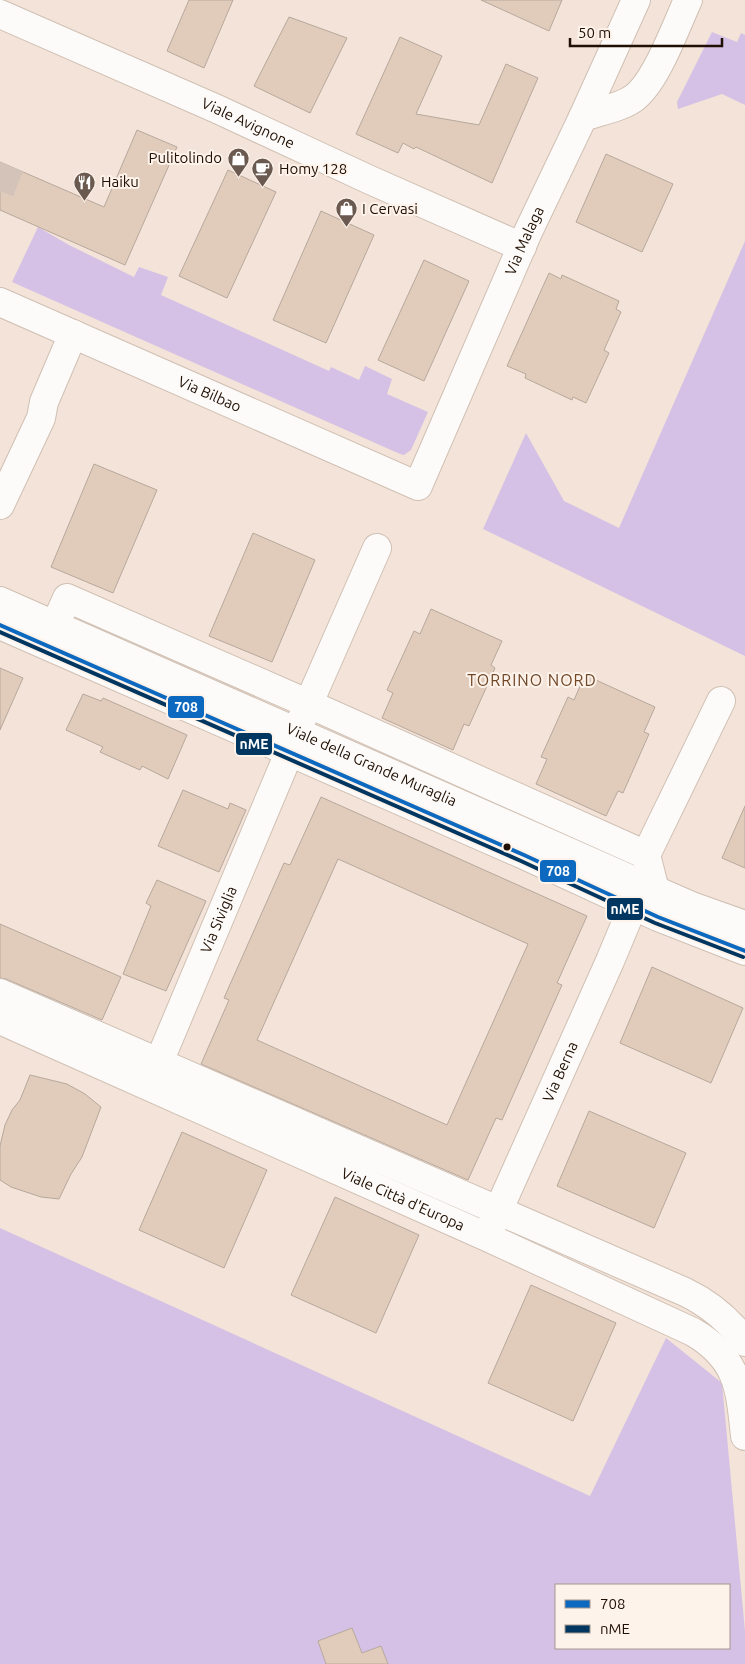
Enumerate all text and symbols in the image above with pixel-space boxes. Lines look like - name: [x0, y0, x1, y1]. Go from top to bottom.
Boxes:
- scale bar: [570, 15, 722, 47]
- text: 50 m: [578, 24, 611, 41]
- street label: Viale Avignone: [199, 94, 297, 152]
- shop icon: Pulitolindo: [226, 146, 250, 177]
- place label: Pulitolindo: [149, 149, 222, 166]
- cafe icon: Homy 128: [251, 157, 275, 188]
- place label: Homy 128: [279, 160, 347, 177]
- restaurant icon: Haiku: [73, 170, 97, 201]
- place label: Haiku: [101, 173, 139, 190]
- shop icon: I Cervasi: [334, 197, 358, 228]
- place label: I Cervasi: [362, 200, 418, 217]
- street label: Via Malaga: [501, 203, 547, 278]
- street label: Via Bilbao: [176, 372, 244, 415]
- district label: TORRINO NORD: [467, 671, 597, 689]
- line badge: 708: [167, 695, 205, 719]
- text: 708: [174, 699, 198, 715]
- street label: Viale della Grande Muraglia: [284, 719, 460, 809]
- line badge: nME: [235, 732, 273, 756]
- text: nME: [240, 736, 268, 752]
- unlabelled marker: [502, 842, 512, 852]
- line badge: 708: [539, 859, 577, 883]
- text: 708: [546, 863, 570, 879]
- street label: Via Siviglia: [197, 883, 240, 956]
- line badge: nME: [606, 897, 644, 921]
- text: nME: [611, 901, 639, 917]
- street label: Via Berna: [539, 1039, 581, 1105]
- street label: Viale Città d'Europa: [339, 1164, 467, 1234]
- legend: [555, 1584, 730, 1649]
- text: 708: [600, 1595, 625, 1612]
- text: nME: [600, 1620, 630, 1637]

